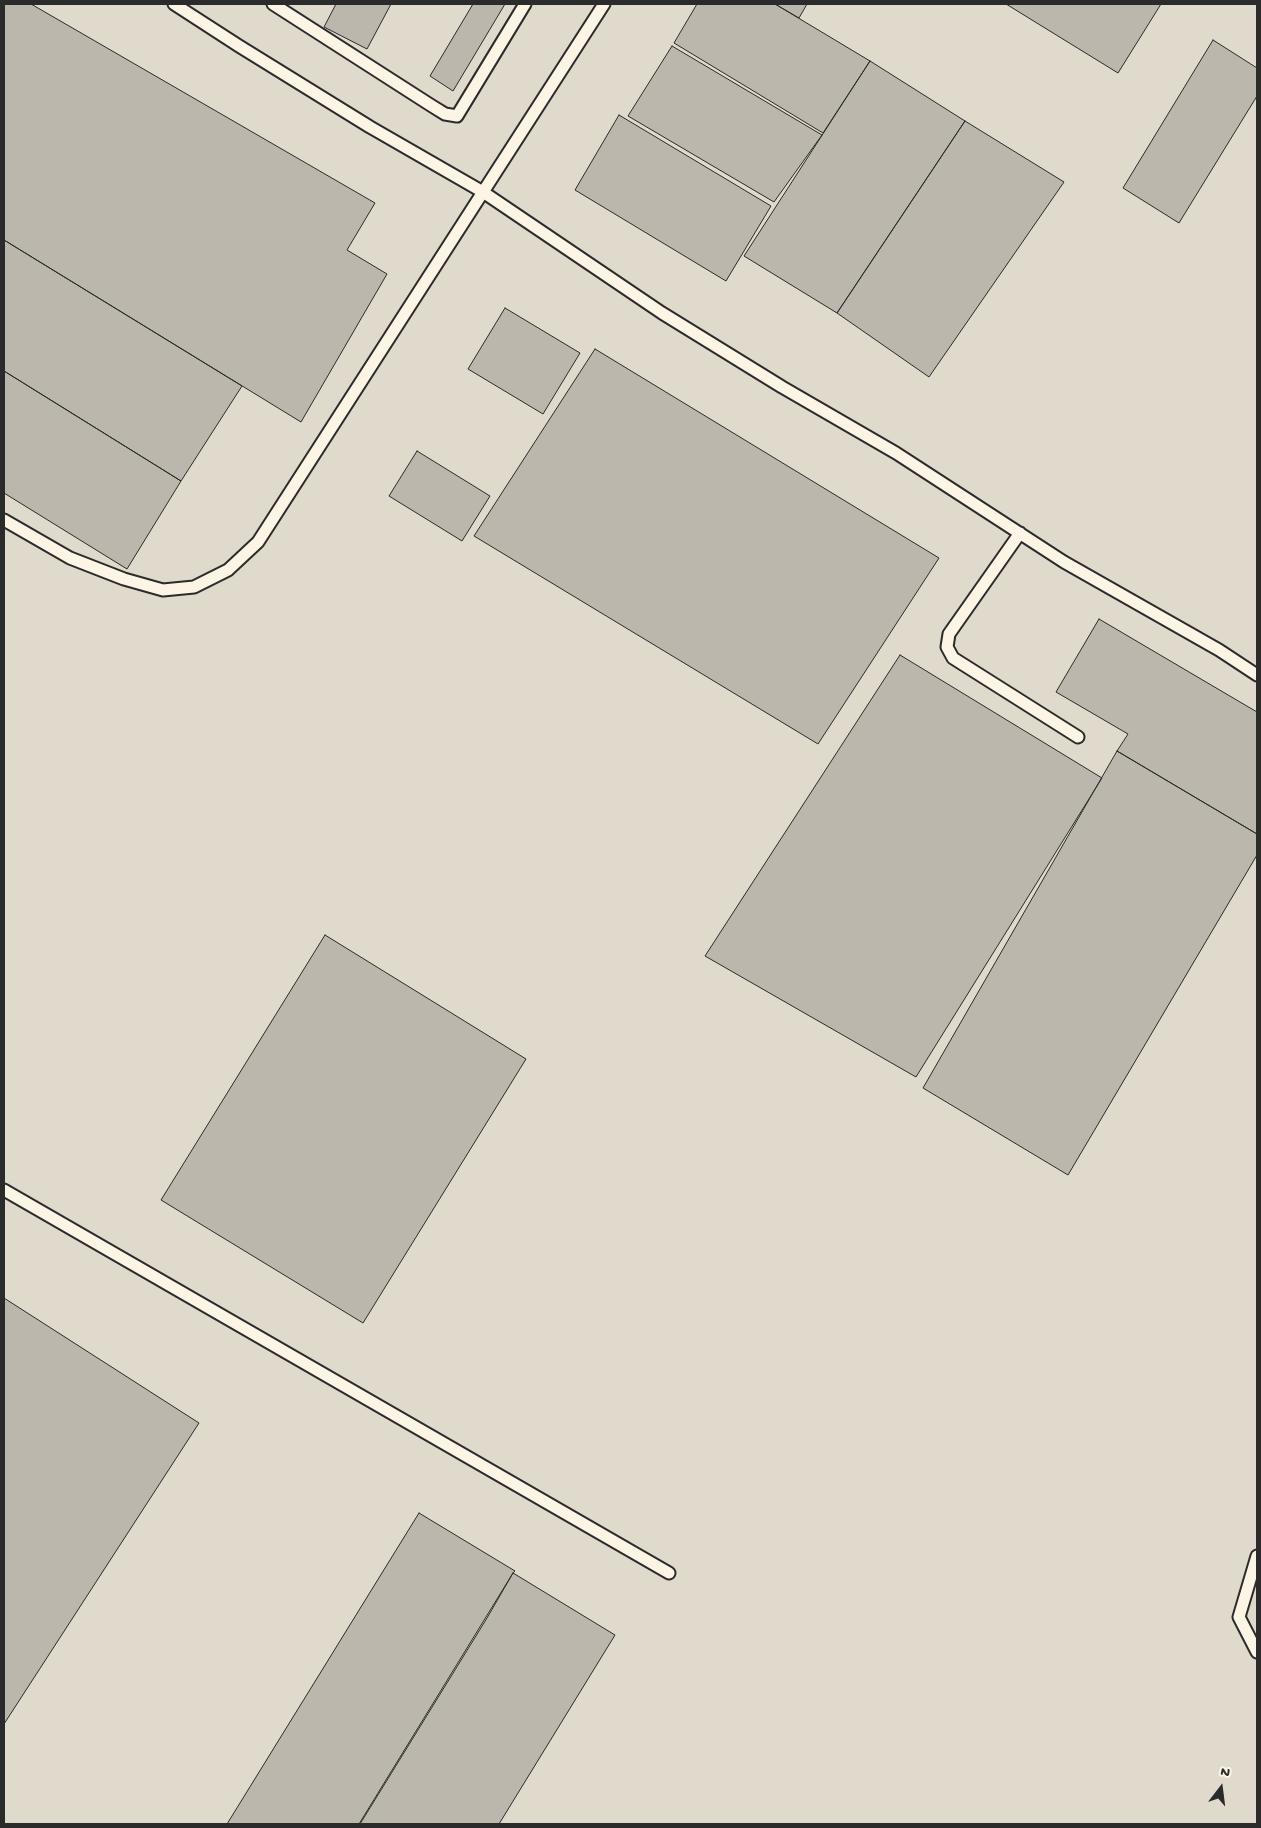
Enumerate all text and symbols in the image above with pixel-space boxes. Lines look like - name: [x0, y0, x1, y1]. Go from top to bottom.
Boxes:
- north arrow: [1196, 1763, 1246, 1813]
- text: N: [1218, 1764, 1232, 1782]

